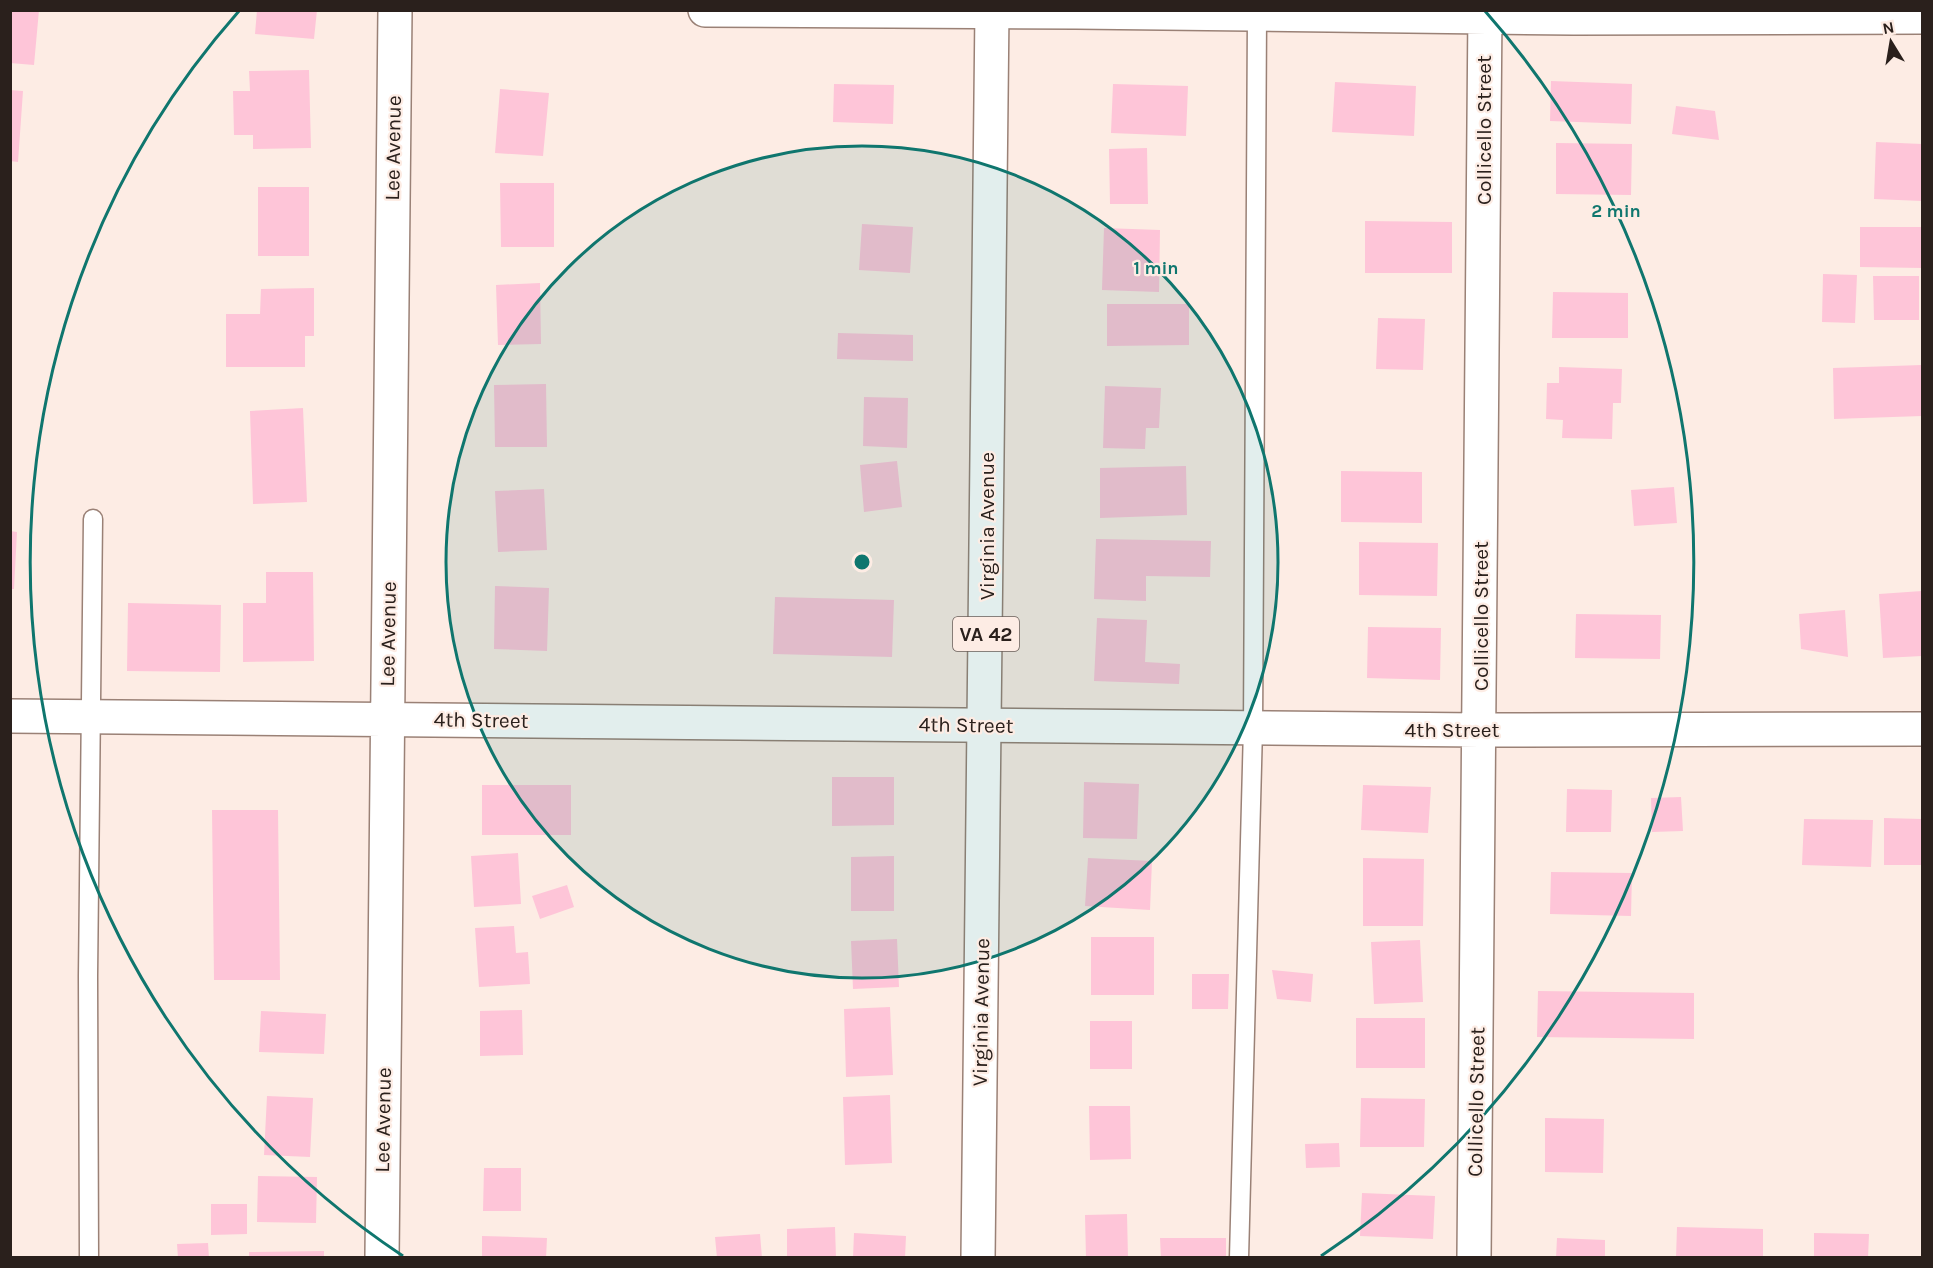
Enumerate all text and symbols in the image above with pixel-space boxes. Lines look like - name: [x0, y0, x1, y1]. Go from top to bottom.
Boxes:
- north arrow: [1861, 12, 1921, 72]
- text: N: [1881, 17, 1896, 38]
- street label: Collicello Street: [1472, 55, 1496, 205]
- street label: Lee Avenue: [380, 95, 406, 201]
- text: 2 min: [1591, 200, 1641, 222]
- text: 1 min: [1133, 257, 1179, 279]
- street label: Virginia Avenue: [975, 452, 999, 600]
- street label: Collicello Street: [1469, 541, 1493, 691]
- centre of rings: [852, 552, 872, 572]
- street label: Lee Avenue: [375, 581, 401, 687]
- road number: VA 42: [953, 617, 1019, 651]
- street label: 4th Street: [433, 707, 529, 733]
- street label: 4th Street: [918, 712, 1014, 738]
- street label: 4th Street: [1405, 718, 1500, 742]
- street label: Virginia Avenue: [968, 938, 994, 1086]
- street label: Collicello Street: [1463, 1027, 1489, 1177]
- street label: Lee Avenue: [370, 1067, 396, 1173]

